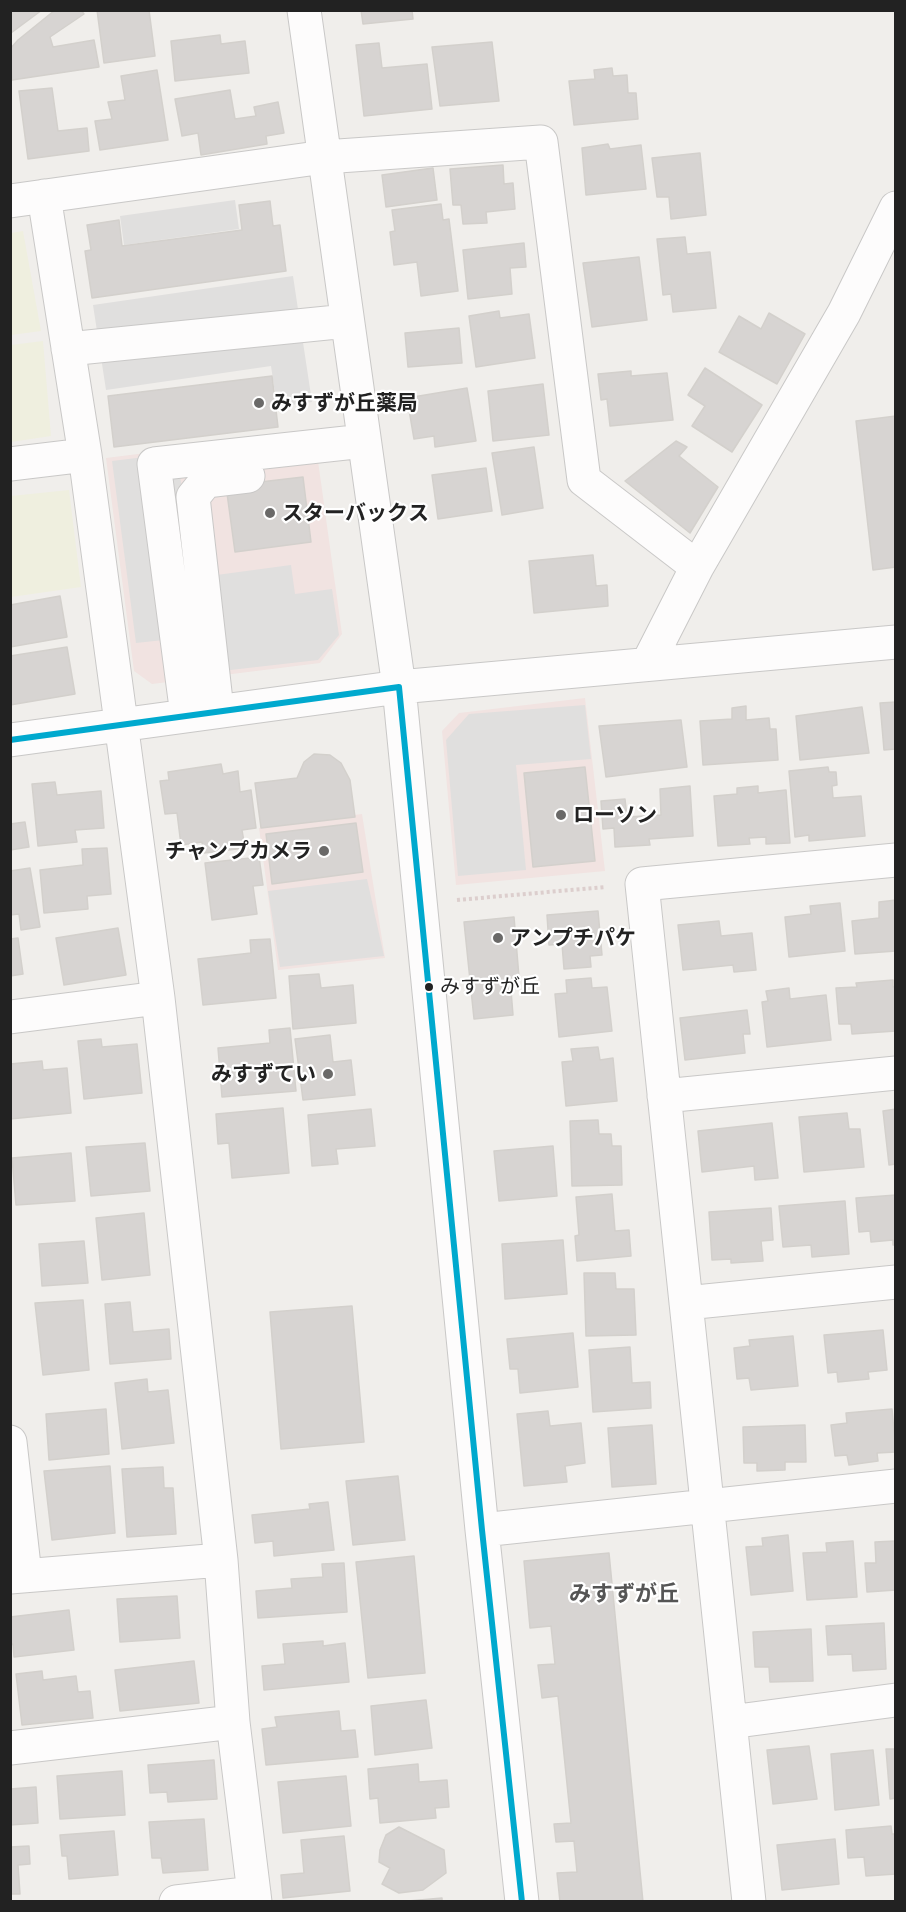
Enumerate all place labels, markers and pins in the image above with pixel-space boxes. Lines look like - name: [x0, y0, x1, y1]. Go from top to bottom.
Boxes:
- place label: みすずが丘薬局: [271, 390, 418, 416]
- marker: みすずが丘薬局: [252, 396, 266, 410]
- place label: スターバックス: [282, 500, 429, 526]
- marker: スターバックス: [263, 506, 277, 520]
- place label: ローソン: [573, 802, 657, 828]
- marker: ローソン: [554, 808, 568, 822]
- place label: チャンプカメラ: [165, 838, 312, 864]
- marker: チャンプカメラ: [317, 844, 331, 858]
- place label: アンプチパケ: [510, 925, 636, 951]
- marker: アンプチパケ: [491, 931, 505, 945]
- place label: みすずが丘: [440, 975, 540, 999]
- marker: みすずが丘: [423, 981, 435, 993]
- place label: みすずてい: [211, 1061, 316, 1087]
- marker: みすずてい: [321, 1067, 335, 1081]

